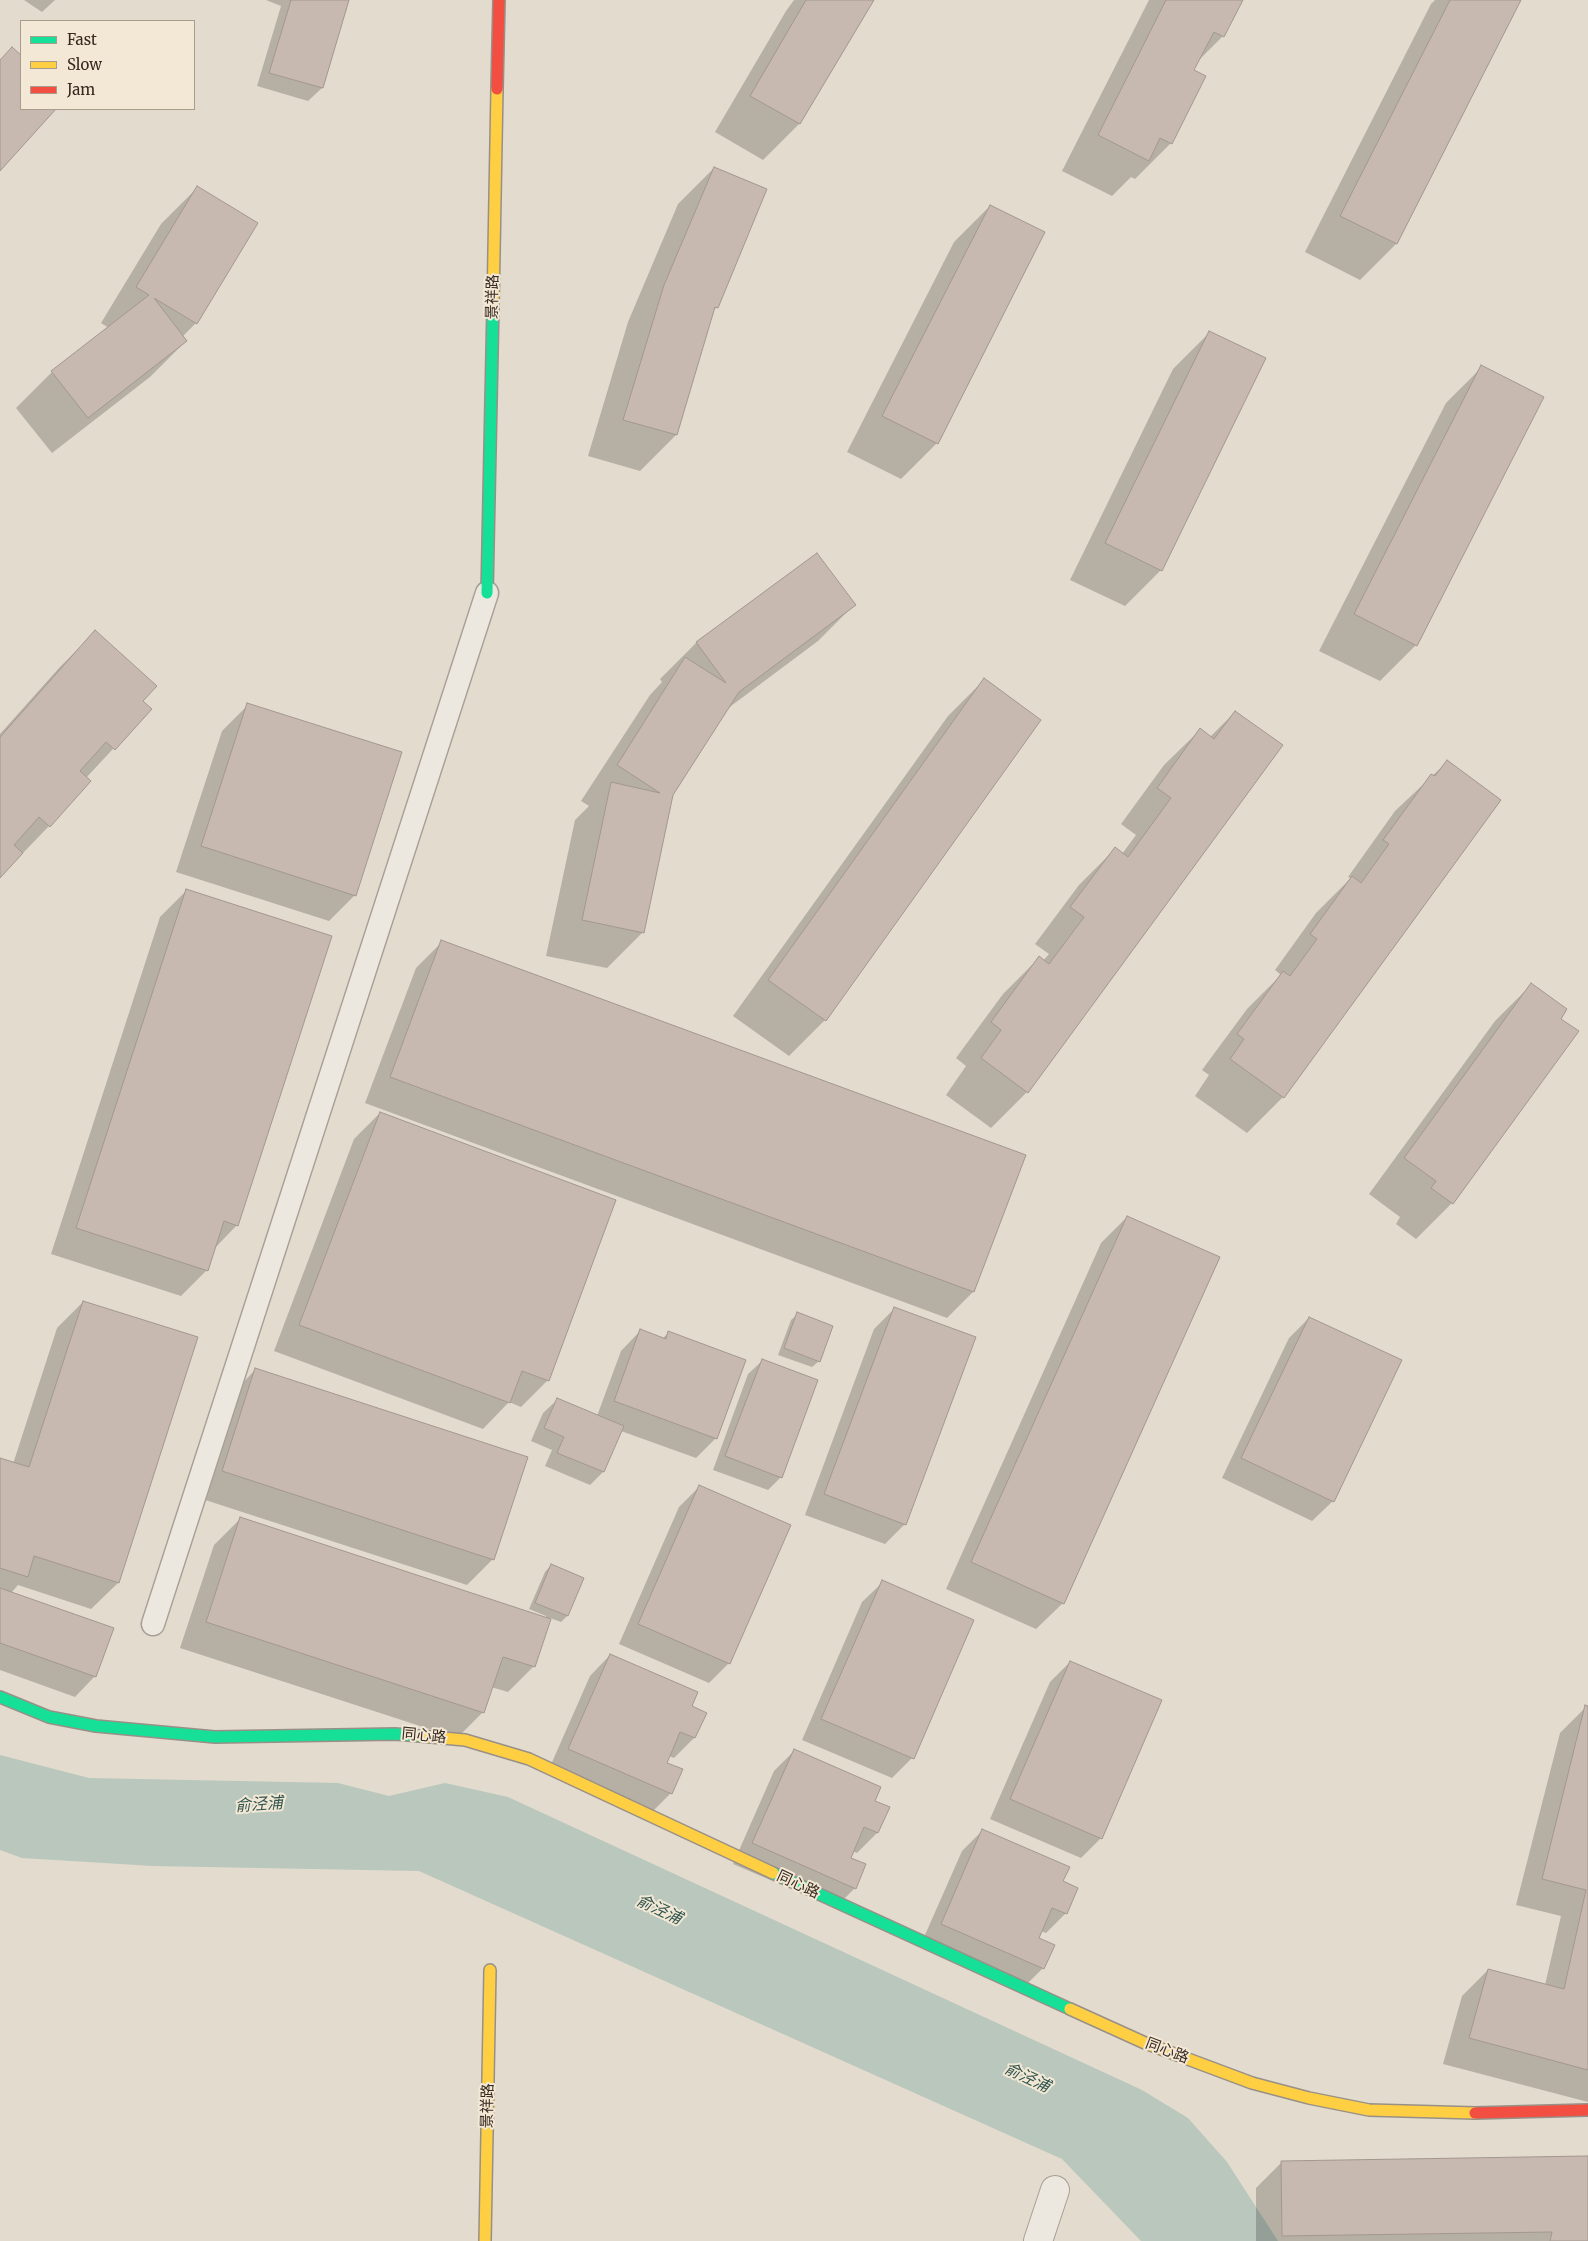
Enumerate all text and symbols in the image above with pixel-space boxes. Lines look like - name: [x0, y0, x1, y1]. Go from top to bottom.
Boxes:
- legend: [20, 20, 195, 110]
- text: Fast: [67, 30, 97, 49]
- text: Slow: [67, 55, 102, 74]
- text: Jam: [67, 80, 95, 99]
- street label: 景祥路: [484, 274, 502, 320]
- street label: 同心路: [401, 1725, 447, 1747]
- water label: 俞泾浦: [234, 1794, 284, 1816]
- street label: 同心路: [774, 1867, 822, 1903]
- water label: 俞泾浦: [633, 1891, 685, 1929]
- street label: 同心路: [1143, 2035, 1191, 2067]
- water label: 俞泾浦: [1001, 2059, 1053, 2097]
- street label: 景祥路: [479, 2083, 497, 2129]

